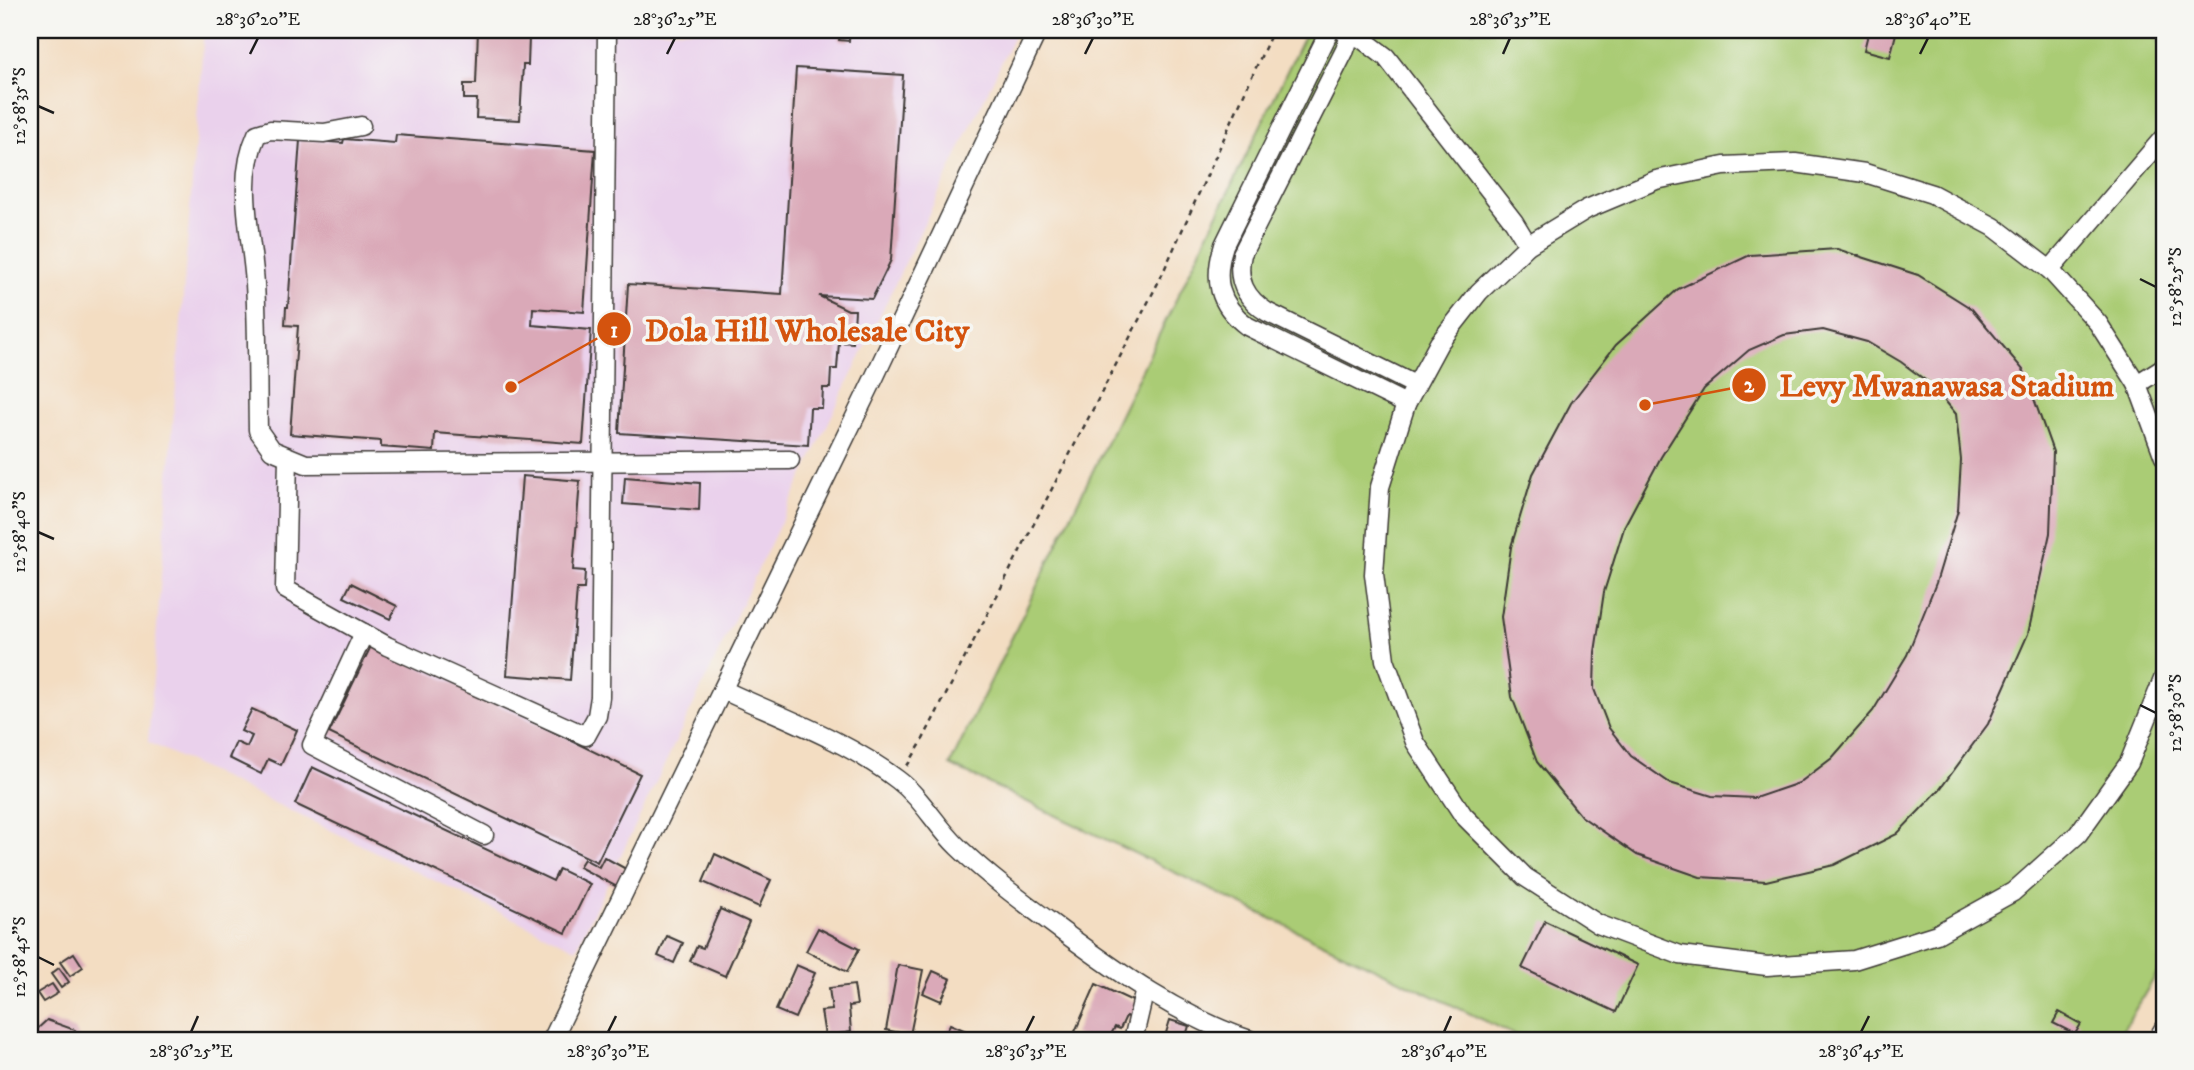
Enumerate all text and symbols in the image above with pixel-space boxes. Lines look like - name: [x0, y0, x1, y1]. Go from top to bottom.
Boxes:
- text: 28°36'20"E: [216, 9, 301, 31]
- text: 28°36'25"E: [633, 9, 717, 31]
- text: 28°36'30"E: [1052, 9, 1134, 31]
- text: 28°36'35"E: [1469, 9, 1551, 31]
- text: 28°36'40"E: [1885, 9, 1971, 31]
- text: 12°58'35"S: [9, 67, 31, 145]
- text: 12°58'25"S: [2165, 247, 2187, 327]
- callout: Dola Hill Wholesale City: [596, 303, 984, 356]
- text: Dola Hill Wholesale City: [645, 312, 970, 352]
- text: 1: [610, 318, 618, 344]
- callout: Levy Mwanawasa Stadium: [1731, 358, 2129, 411]
- text: Levy Mwanawasa Stadium: [1780, 367, 2114, 407]
- text: 2: [1744, 373, 1755, 399]
- text: 12°58'40"S: [9, 491, 31, 573]
- text: 12°58'30"S: [2165, 674, 2187, 752]
- text: 12°58'45"S: [9, 916, 31, 998]
- text: 28°36'25"E: [149, 1041, 233, 1063]
- text: 28°36'30"E: [567, 1041, 649, 1063]
- text: 28°36'35"E: [985, 1041, 1067, 1063]
- text: 28°36'40"E: [1401, 1041, 1487, 1063]
- text: 28°36'45"E: [1818, 1041, 1904, 1063]

